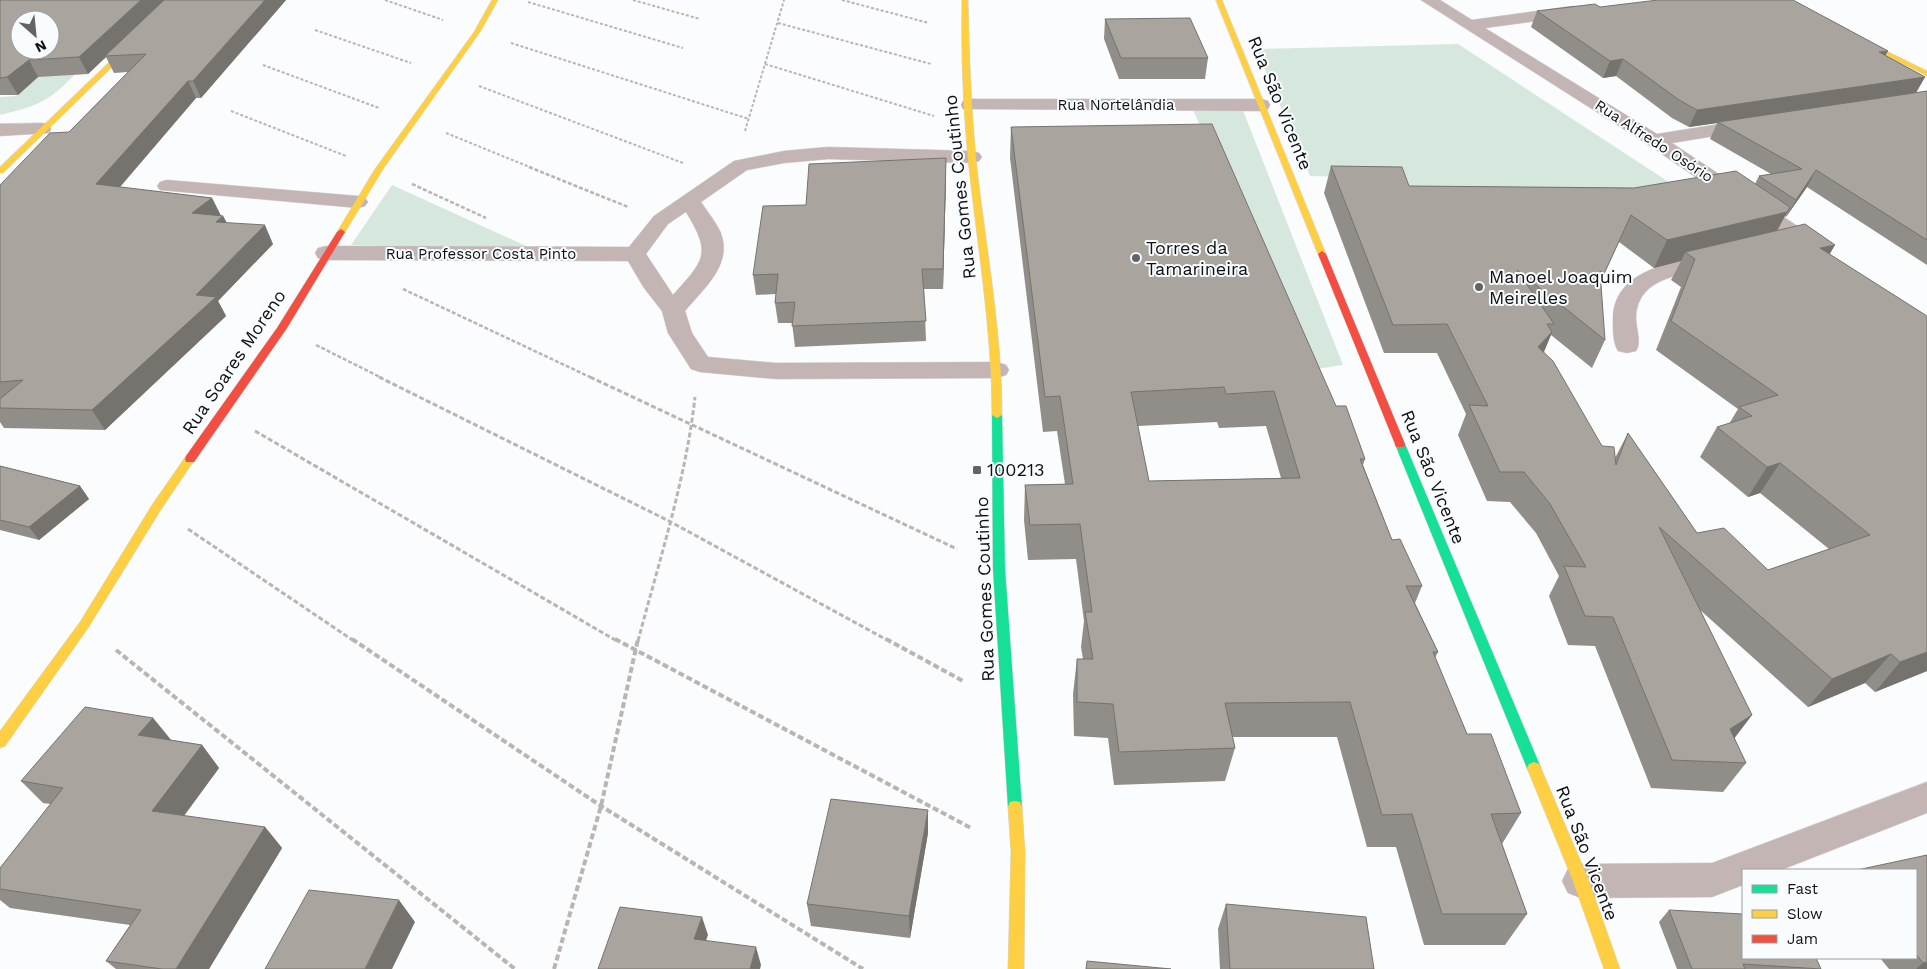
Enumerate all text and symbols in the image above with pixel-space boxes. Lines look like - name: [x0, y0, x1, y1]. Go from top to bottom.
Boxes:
- north arrow: [10, 10, 60, 60]
- street label: Rua São Vicente: [1244, 33, 1317, 173]
- text: N: [33, 37, 49, 56]
- street label: Rua Gomes Coutinho: [939, 94, 980, 280]
- street label: Rua Nortelândia: [1057, 96, 1175, 114]
- street label: Rua Alfredo Osório: [1591, 96, 1717, 186]
- place label: Torres da Tamarineira: [1146, 237, 1248, 279]
- street label: Rua Professor Costa Pinto: [386, 245, 576, 263]
- marker: Torres da Tamarineira: [1130, 252, 1142, 264]
- place label: Manoel Joaquim Meirelles: [1489, 266, 1633, 308]
- marker: Manoel Joaquim Meirelles: [1473, 281, 1485, 293]
- street label: Rua Soares Moreno: [177, 285, 290, 438]
- street label: Rua São Vicente: [1397, 407, 1470, 547]
- place label: 100213: [987, 459, 1044, 480]
- marker: 100213: [971, 464, 983, 476]
- street label: Rua Gomes Coutinho: [971, 496, 998, 682]
- street label: Rua São Vicente: [1552, 783, 1623, 923]
- legend: [1742, 869, 1917, 959]
- text: Fast: [1787, 880, 1819, 898]
- text: Slow: [1787, 905, 1823, 923]
- text: Jam: [1787, 930, 1818, 948]

